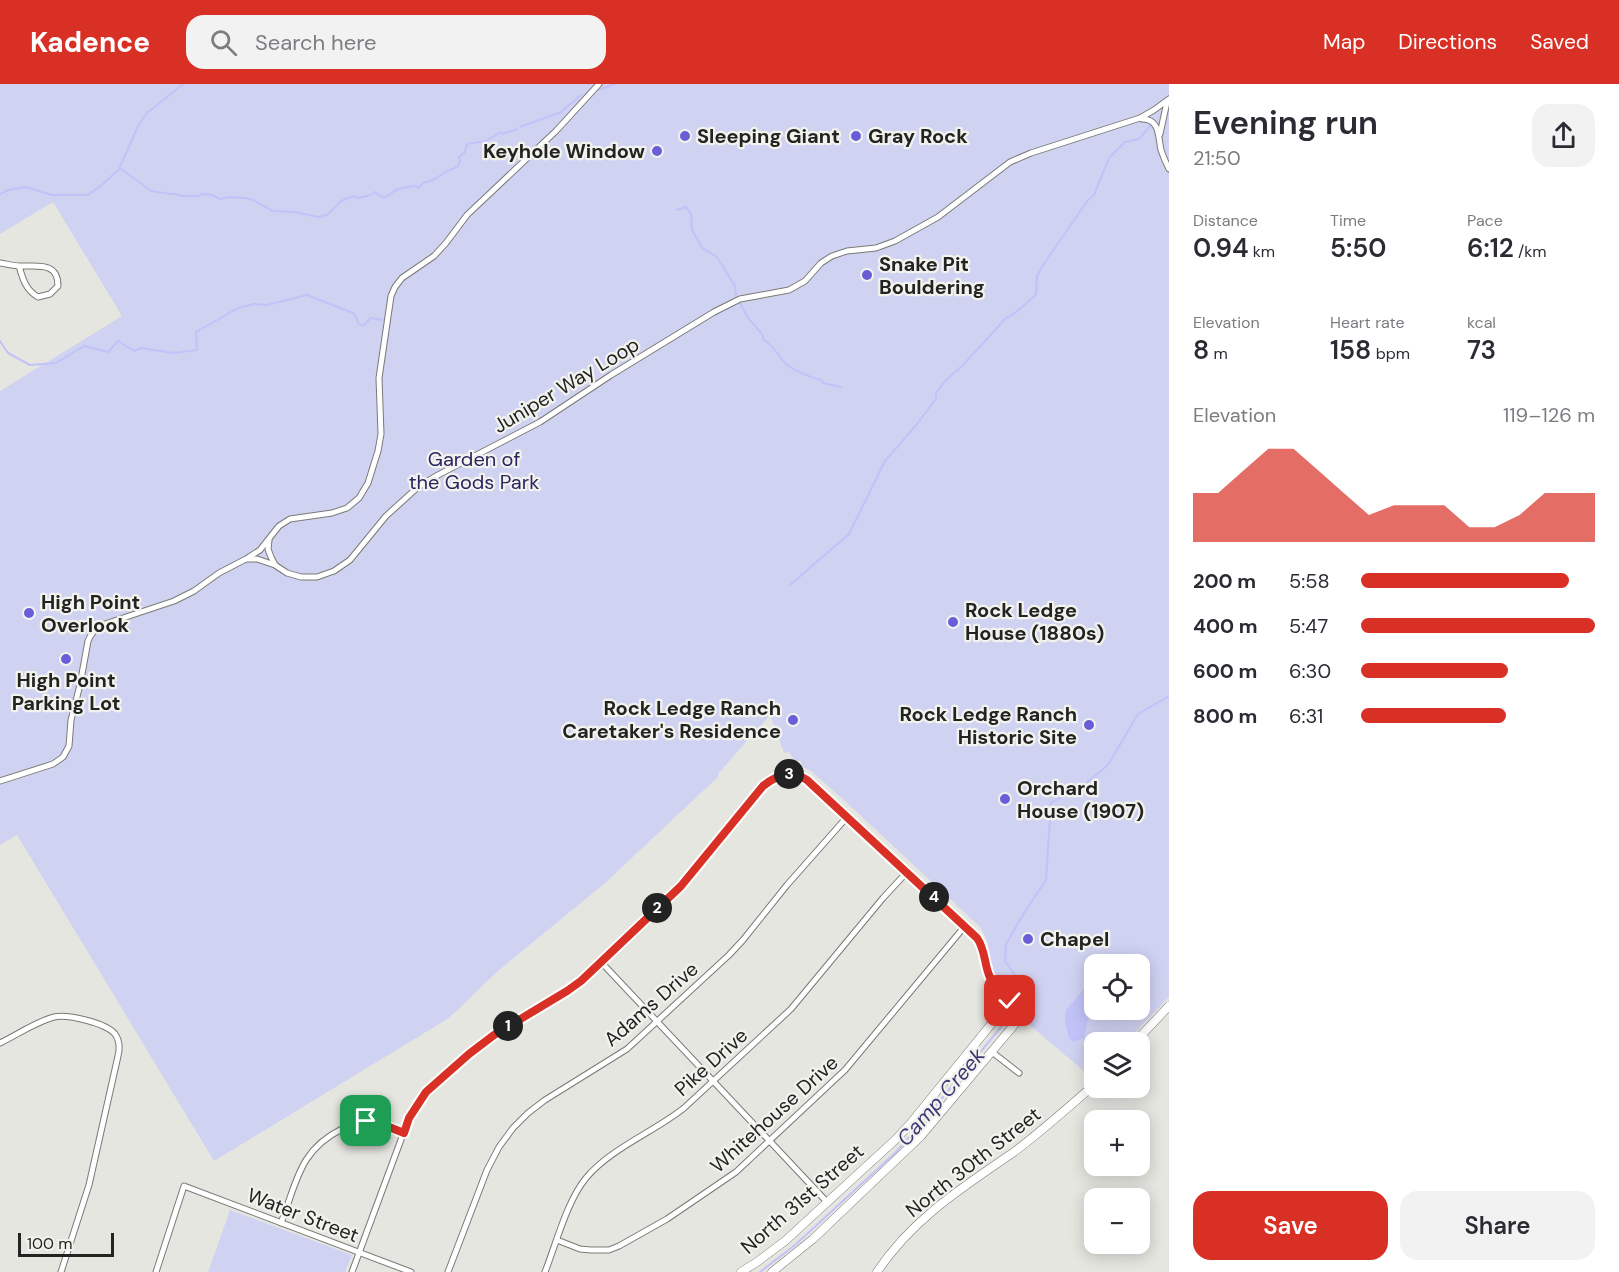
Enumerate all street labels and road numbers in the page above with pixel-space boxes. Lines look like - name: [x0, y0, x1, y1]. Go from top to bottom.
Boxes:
- street label: Juniper Way Loop: [488, 331, 644, 439]
- street label: Adams Drive: [598, 956, 704, 1052]
- street label: Pike Drive: [669, 1022, 753, 1102]
- street label: Whitehouse Drive: [705, 1050, 843, 1178]
- street label: North 30th Street: [900, 1101, 1046, 1223]
- street label: North 31st Street: [735, 1138, 869, 1260]
- street label: Water Street: [244, 1182, 363, 1248]

